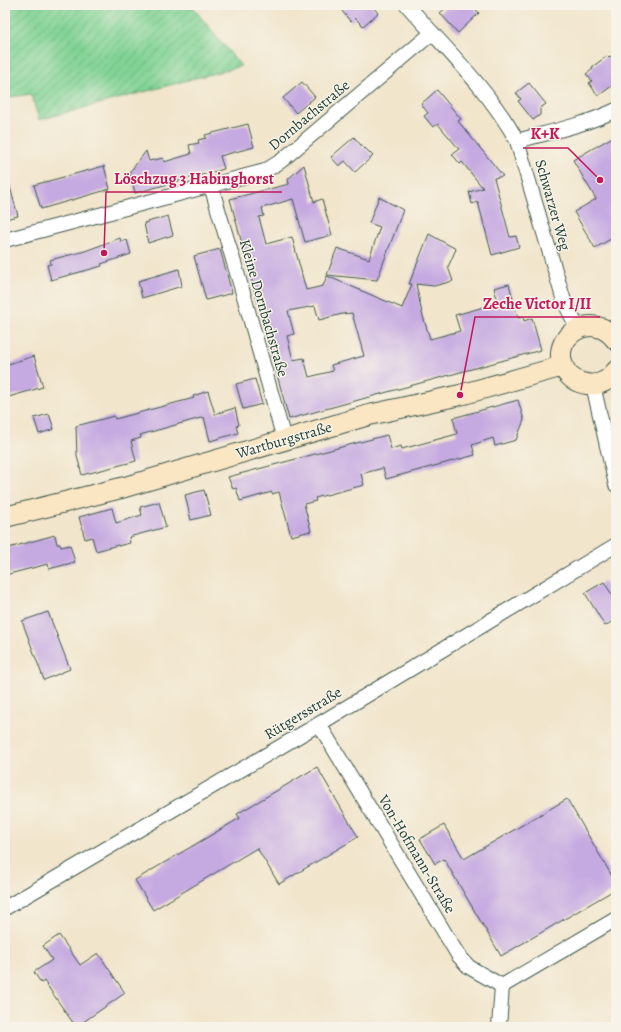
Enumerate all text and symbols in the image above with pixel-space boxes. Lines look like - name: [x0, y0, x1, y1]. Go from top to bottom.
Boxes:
- street label: Dornbachstraße: [264, 75, 354, 155]
- callout: K+K: [523, 120, 568, 148]
- text: K+K: [530, 123, 560, 145]
- street label: Schwarzer Weg: [530, 157, 576, 253]
- callout: Löschzug 3 Habinghorst: [106, 164, 282, 192]
- text: Löschzug 3 Habinghorst: [114, 168, 275, 190]
- street label: Kleine Dornbachstraße: [235, 237, 293, 379]
- callout: Zeche Victor I/II: [475, 289, 600, 317]
- text: Zeche Victor I/II: [483, 293, 591, 315]
- street label: Wartburgstraße: [233, 417, 334, 463]
- street label: Rütgersstraße: [261, 682, 346, 744]
- street label: Von-Hofmann-Straße: [373, 790, 460, 917]

